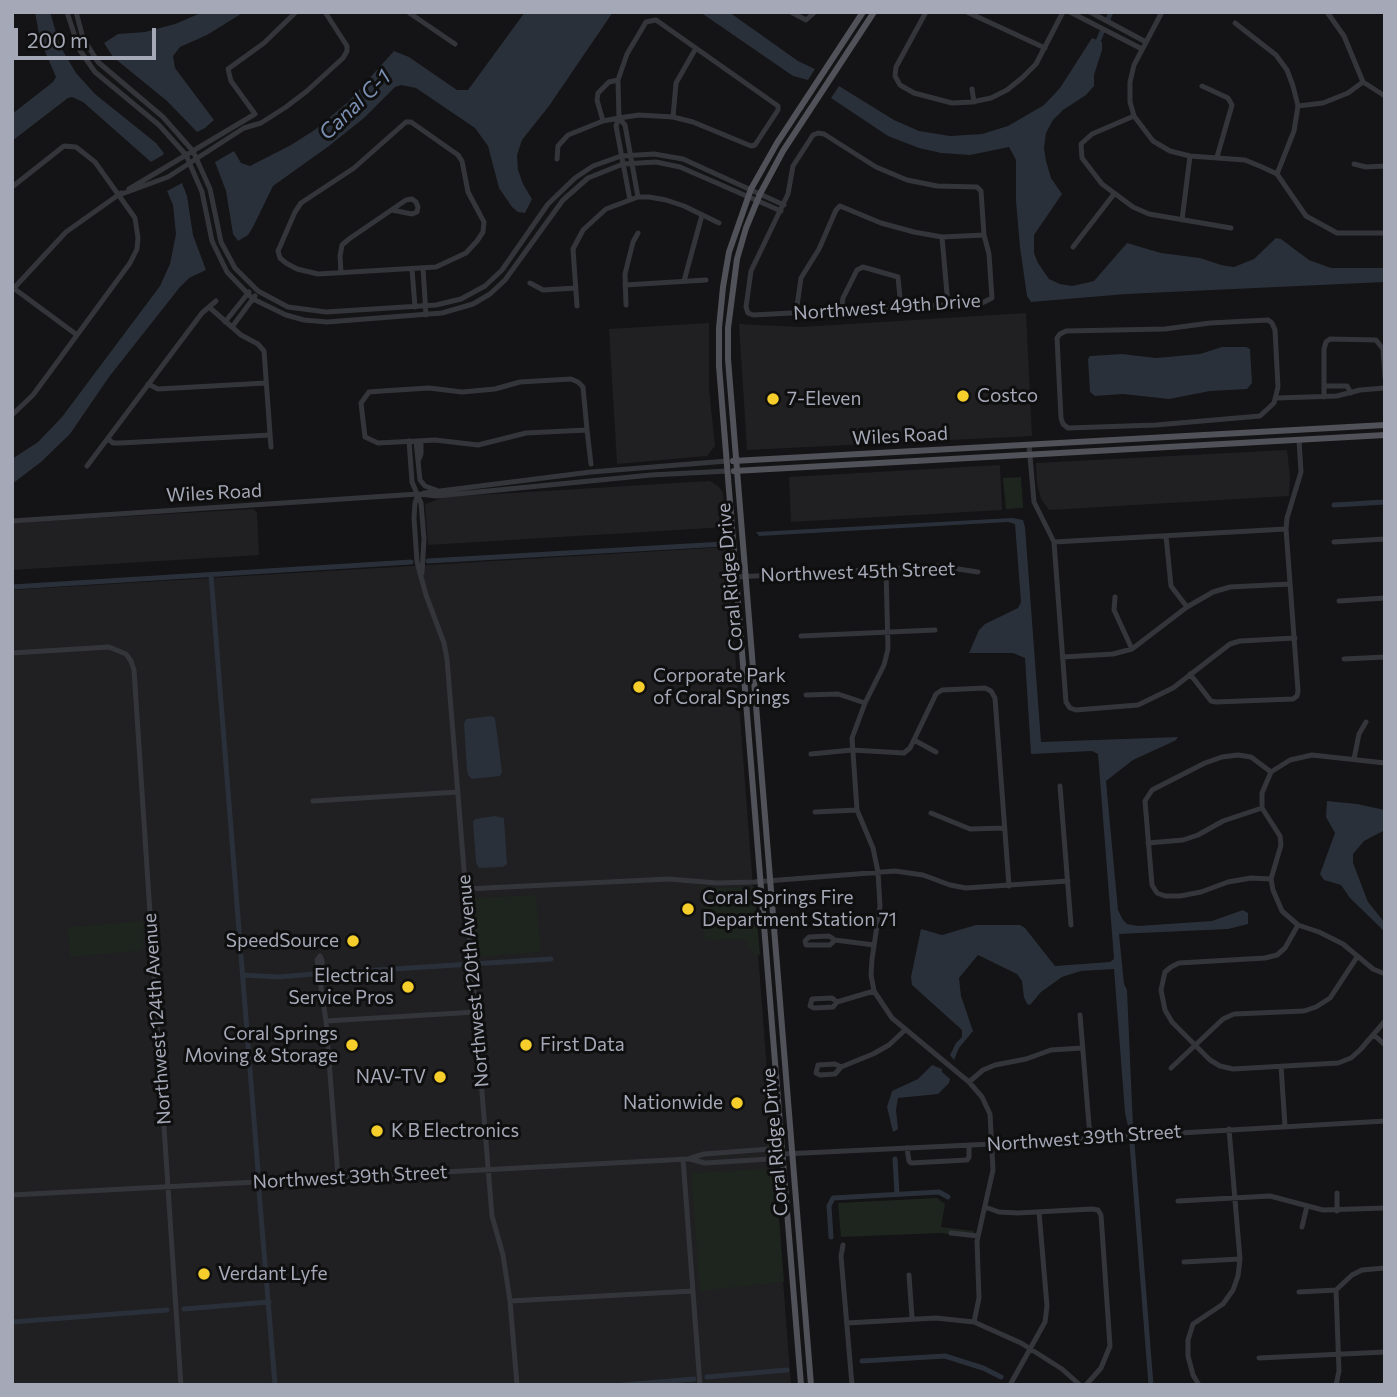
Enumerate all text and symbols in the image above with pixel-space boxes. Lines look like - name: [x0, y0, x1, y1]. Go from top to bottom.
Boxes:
- scale bar: [18, 14, 159, 58]
- text: 200 m: [27, 27, 88, 52]
- water label: Canal C-1: [314, 65, 396, 145]
- street label: Northwest 49th Drive: [793, 289, 981, 325]
- place label: Costco: [977, 385, 1038, 407]
- place label: 7-Eleven: [787, 388, 861, 410]
- marker: Costco: [955, 388, 971, 404]
- marker: 7-Eleven: [765, 391, 781, 407]
- street label: Wiles Road: [852, 422, 948, 450]
- street label: Wiles Road: [166, 479, 262, 507]
- street label: Coral Ridge Drive: [712, 502, 748, 652]
- street label: Northwest 45th Street: [760, 557, 956, 587]
- place label: Corporate Park of Coral Springs: [653, 665, 790, 709]
- marker: Corporate Park of Coral Springs: [631, 679, 647, 695]
- street label: Northwest 120th Avenue: [452, 874, 494, 1088]
- place label: Coral Springs Fire Department Station 71: [702, 887, 897, 931]
- marker: Coral Springs Fire Department Station 71: [680, 901, 696, 917]
- street label: Northwest 124th Avenue: [138, 912, 176, 1126]
- place label: SpeedSource: [226, 930, 339, 952]
- marker: SpeedSource: [345, 933, 361, 949]
- place label: Electrical Service Pros: [289, 965, 394, 1009]
- marker: Electrical Service Pros: [400, 979, 416, 995]
- place label: Coral Springs Moving & Storage: [184, 1023, 338, 1067]
- place label: First Data: [540, 1034, 625, 1056]
- marker: Coral Springs Moving & Storage: [344, 1037, 360, 1053]
- marker: First Data: [518, 1037, 534, 1053]
- place label: NAV-TV: [356, 1066, 426, 1088]
- street label: Coral Ridge Drive: [757, 1067, 793, 1217]
- marker: NAV-TV: [432, 1069, 448, 1085]
- place label: Nationwide: [623, 1092, 723, 1114]
- marker: Nationwide: [729, 1095, 745, 1111]
- place label: K B Electronics: [391, 1120, 519, 1142]
- street label: Northwest 39th Street: [986, 1120, 1182, 1156]
- marker: K B Electronics: [369, 1123, 385, 1139]
- street label: Northwest 39th Street: [252, 1161, 448, 1193]
- place label: Verdant Lyfe: [218, 1263, 327, 1285]
- marker: Verdant Lyfe: [196, 1266, 212, 1282]

